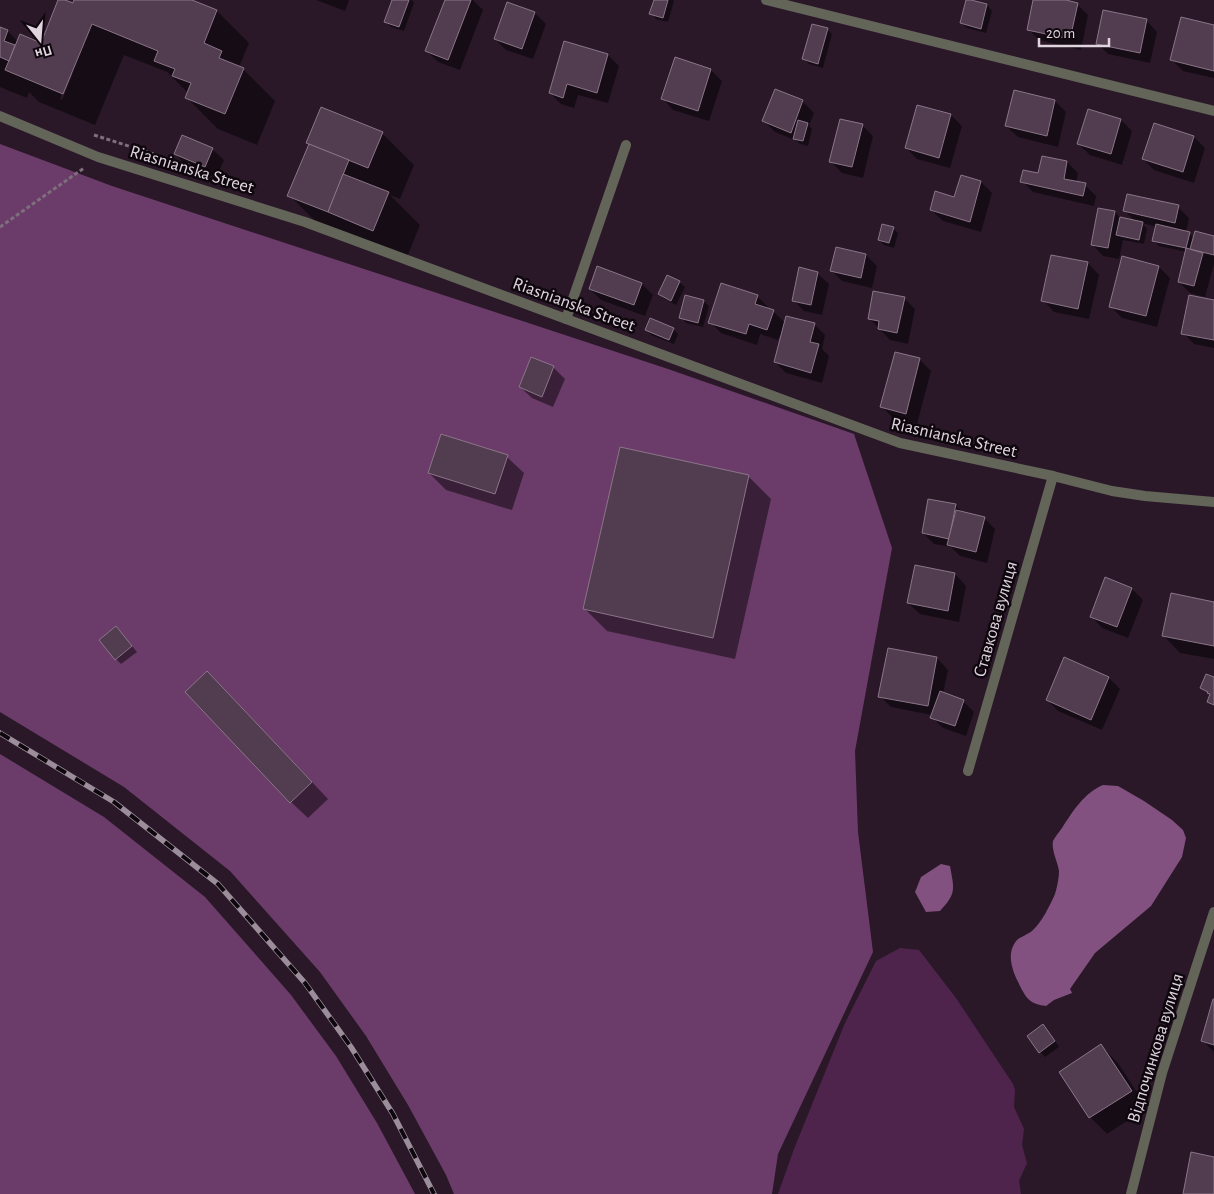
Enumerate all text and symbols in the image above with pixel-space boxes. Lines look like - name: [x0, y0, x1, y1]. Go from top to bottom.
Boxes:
- north arrow: [15, 15, 65, 65]
- scale bar: [1039, 15, 1109, 47]
- text: 20 m: [1046, 26, 1075, 41]
- text: Пн: [33, 42, 54, 61]
- street label: Riasnianska Street: [128, 143, 256, 197]
- street label: Riasnianska Street: [510, 274, 637, 335]
- street label: Riasnianska Street: [889, 415, 1019, 461]
- street label: Ставкова вулиця: [971, 559, 1021, 679]
- street label: Відпочинкова вулиця: [1125, 971, 1187, 1125]

